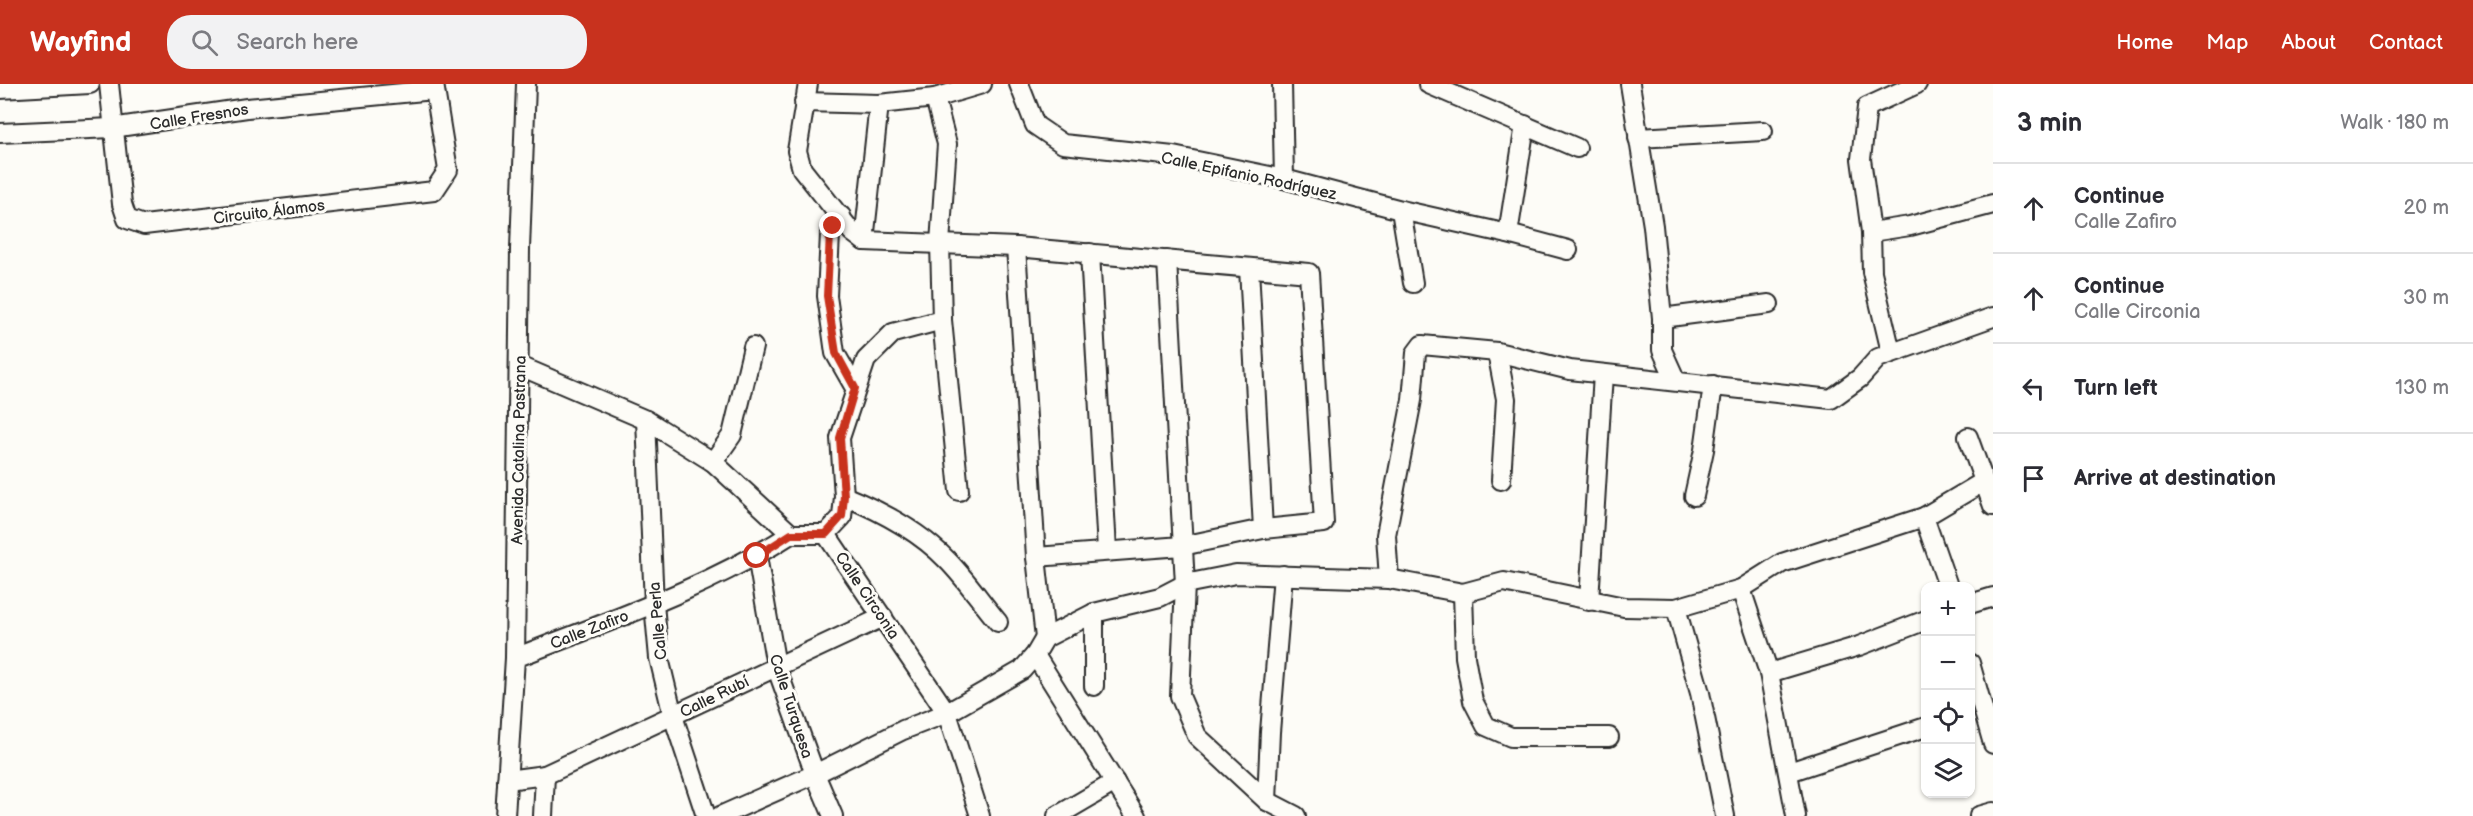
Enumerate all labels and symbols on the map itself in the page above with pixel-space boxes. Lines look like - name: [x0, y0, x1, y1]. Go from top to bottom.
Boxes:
- street label: Calle Fresnos: [149, 100, 250, 135]
- street label: Calle Epifanio Rodríguez: [1159, 149, 1338, 204]
- street label: Circuito Álamos: [212, 194, 326, 229]
- route end: [819, 212, 845, 238]
- street label: Avenida Catalina Pastrana: [508, 355, 531, 545]
- route start: [743, 542, 769, 568]
- street label: Calle Circonia: [831, 549, 903, 643]
- street label: Calle Perla: [646, 581, 671, 661]
- street label: Calle Zafiro: [548, 607, 631, 654]
- street label: Calle Turquesa: [765, 652, 816, 761]
- street label: Calle Rubí: [677, 672, 752, 722]

